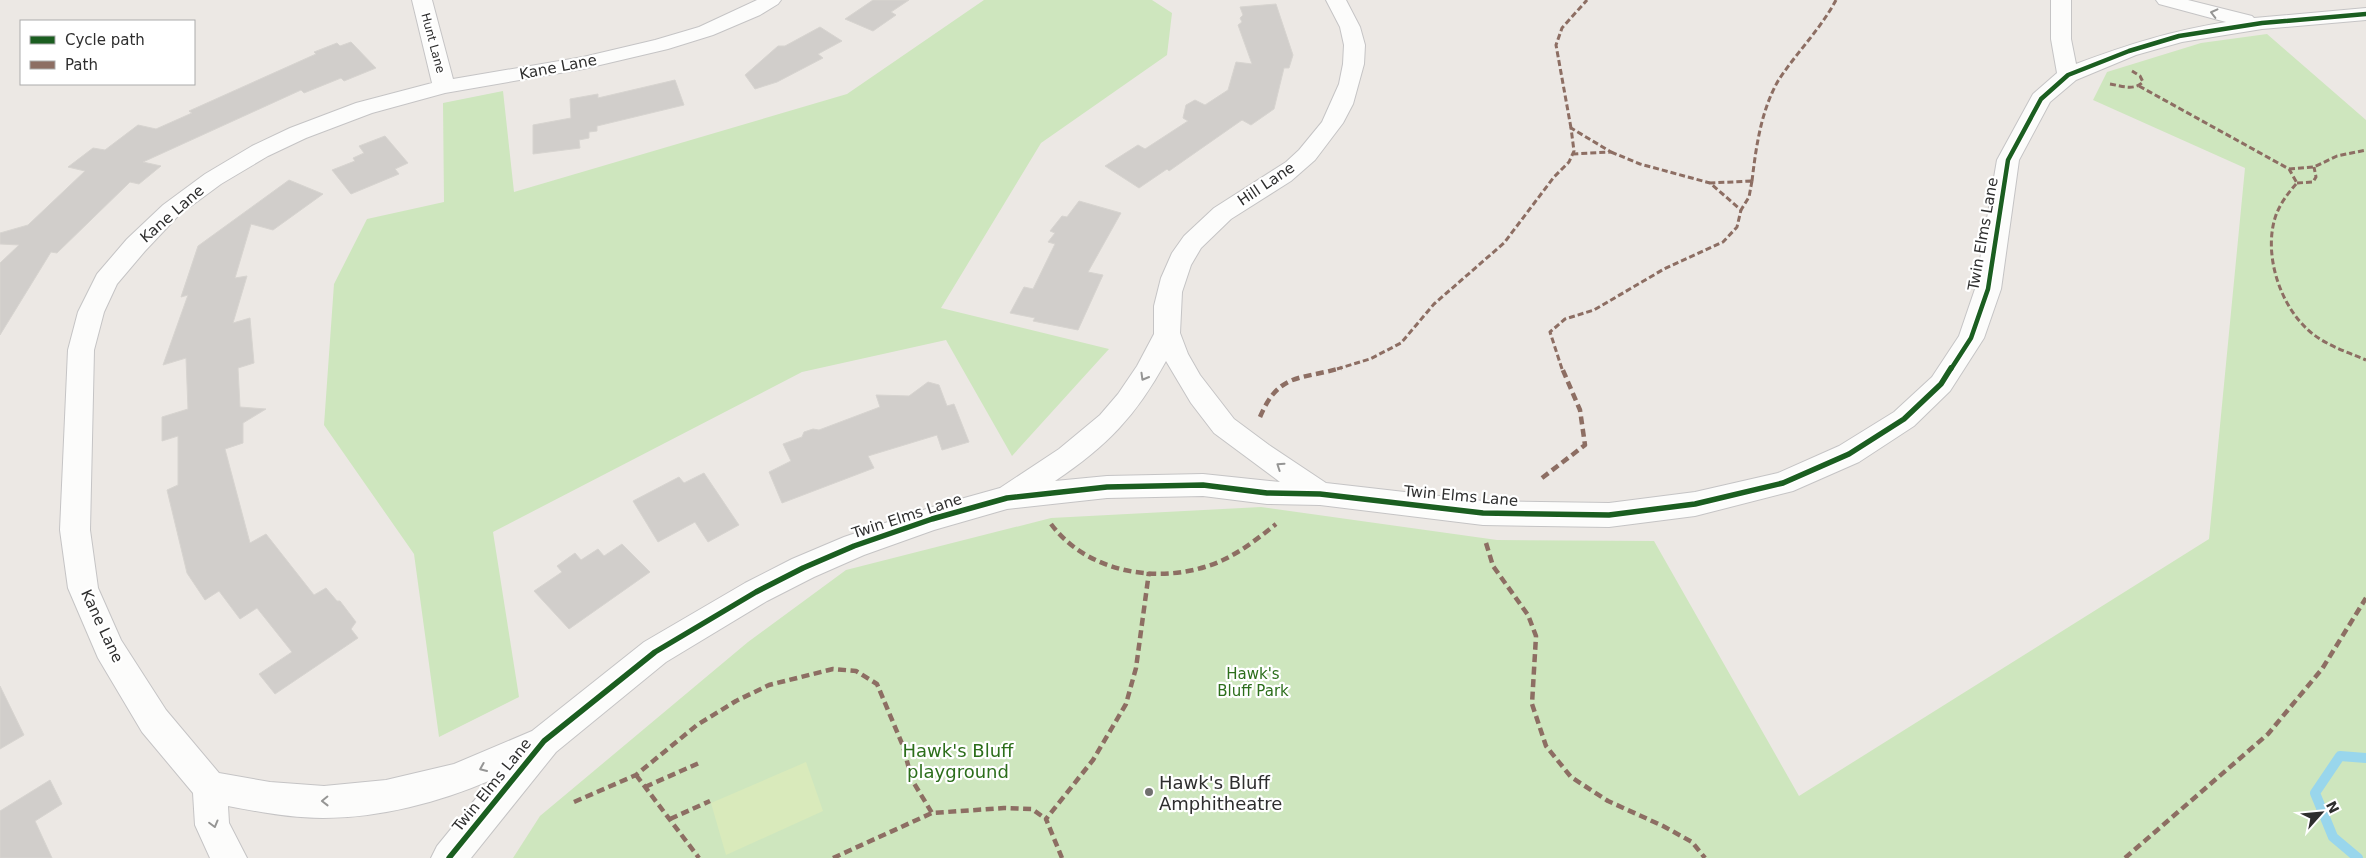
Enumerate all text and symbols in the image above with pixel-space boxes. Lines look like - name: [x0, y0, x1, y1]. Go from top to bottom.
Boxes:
- one-way arrow: [2209, 8, 2218, 19]
- street label: Hunt Lane: [418, 11, 448, 75]
- legend: [20, 20, 195, 85]
- text: Cycle path: [65, 31, 145, 49]
- street label: Kane Lane: [518, 51, 598, 83]
- text: Path: [65, 56, 98, 74]
- street label: Hill Lane: [1234, 158, 1298, 210]
- street label: Twin Elms Lane: [1964, 176, 2002, 293]
- street label: Kane Lane: [136, 181, 208, 247]
- one-way arrow: [1140, 372, 1150, 381]
- one-way arrow: [1276, 463, 1285, 473]
- street label: Twin Elms Lane: [1402, 482, 1519, 510]
- street label: Twin Elms Lane: [849, 490, 964, 543]
- street label: Kane Lane: [77, 587, 127, 665]
- park label: Hawk's Bluff Park: [1217, 665, 1289, 700]
- street label: Twin Elms Lane: [448, 735, 535, 836]
- park label: Hawk's Bluff playground: [903, 740, 1014, 782]
- one-way arrow: [479, 761, 488, 772]
- place label: Hawk's Bluff Amphitheatre: [1159, 772, 1282, 814]
- marker: Hawk's Bluff Amphitheatre: [1143, 786, 1155, 798]
- north arrow: [2296, 788, 2346, 838]
- one-way arrow: [321, 796, 328, 806]
- text: N: [2323, 798, 2342, 816]
- one-way arrow: [208, 820, 218, 828]

